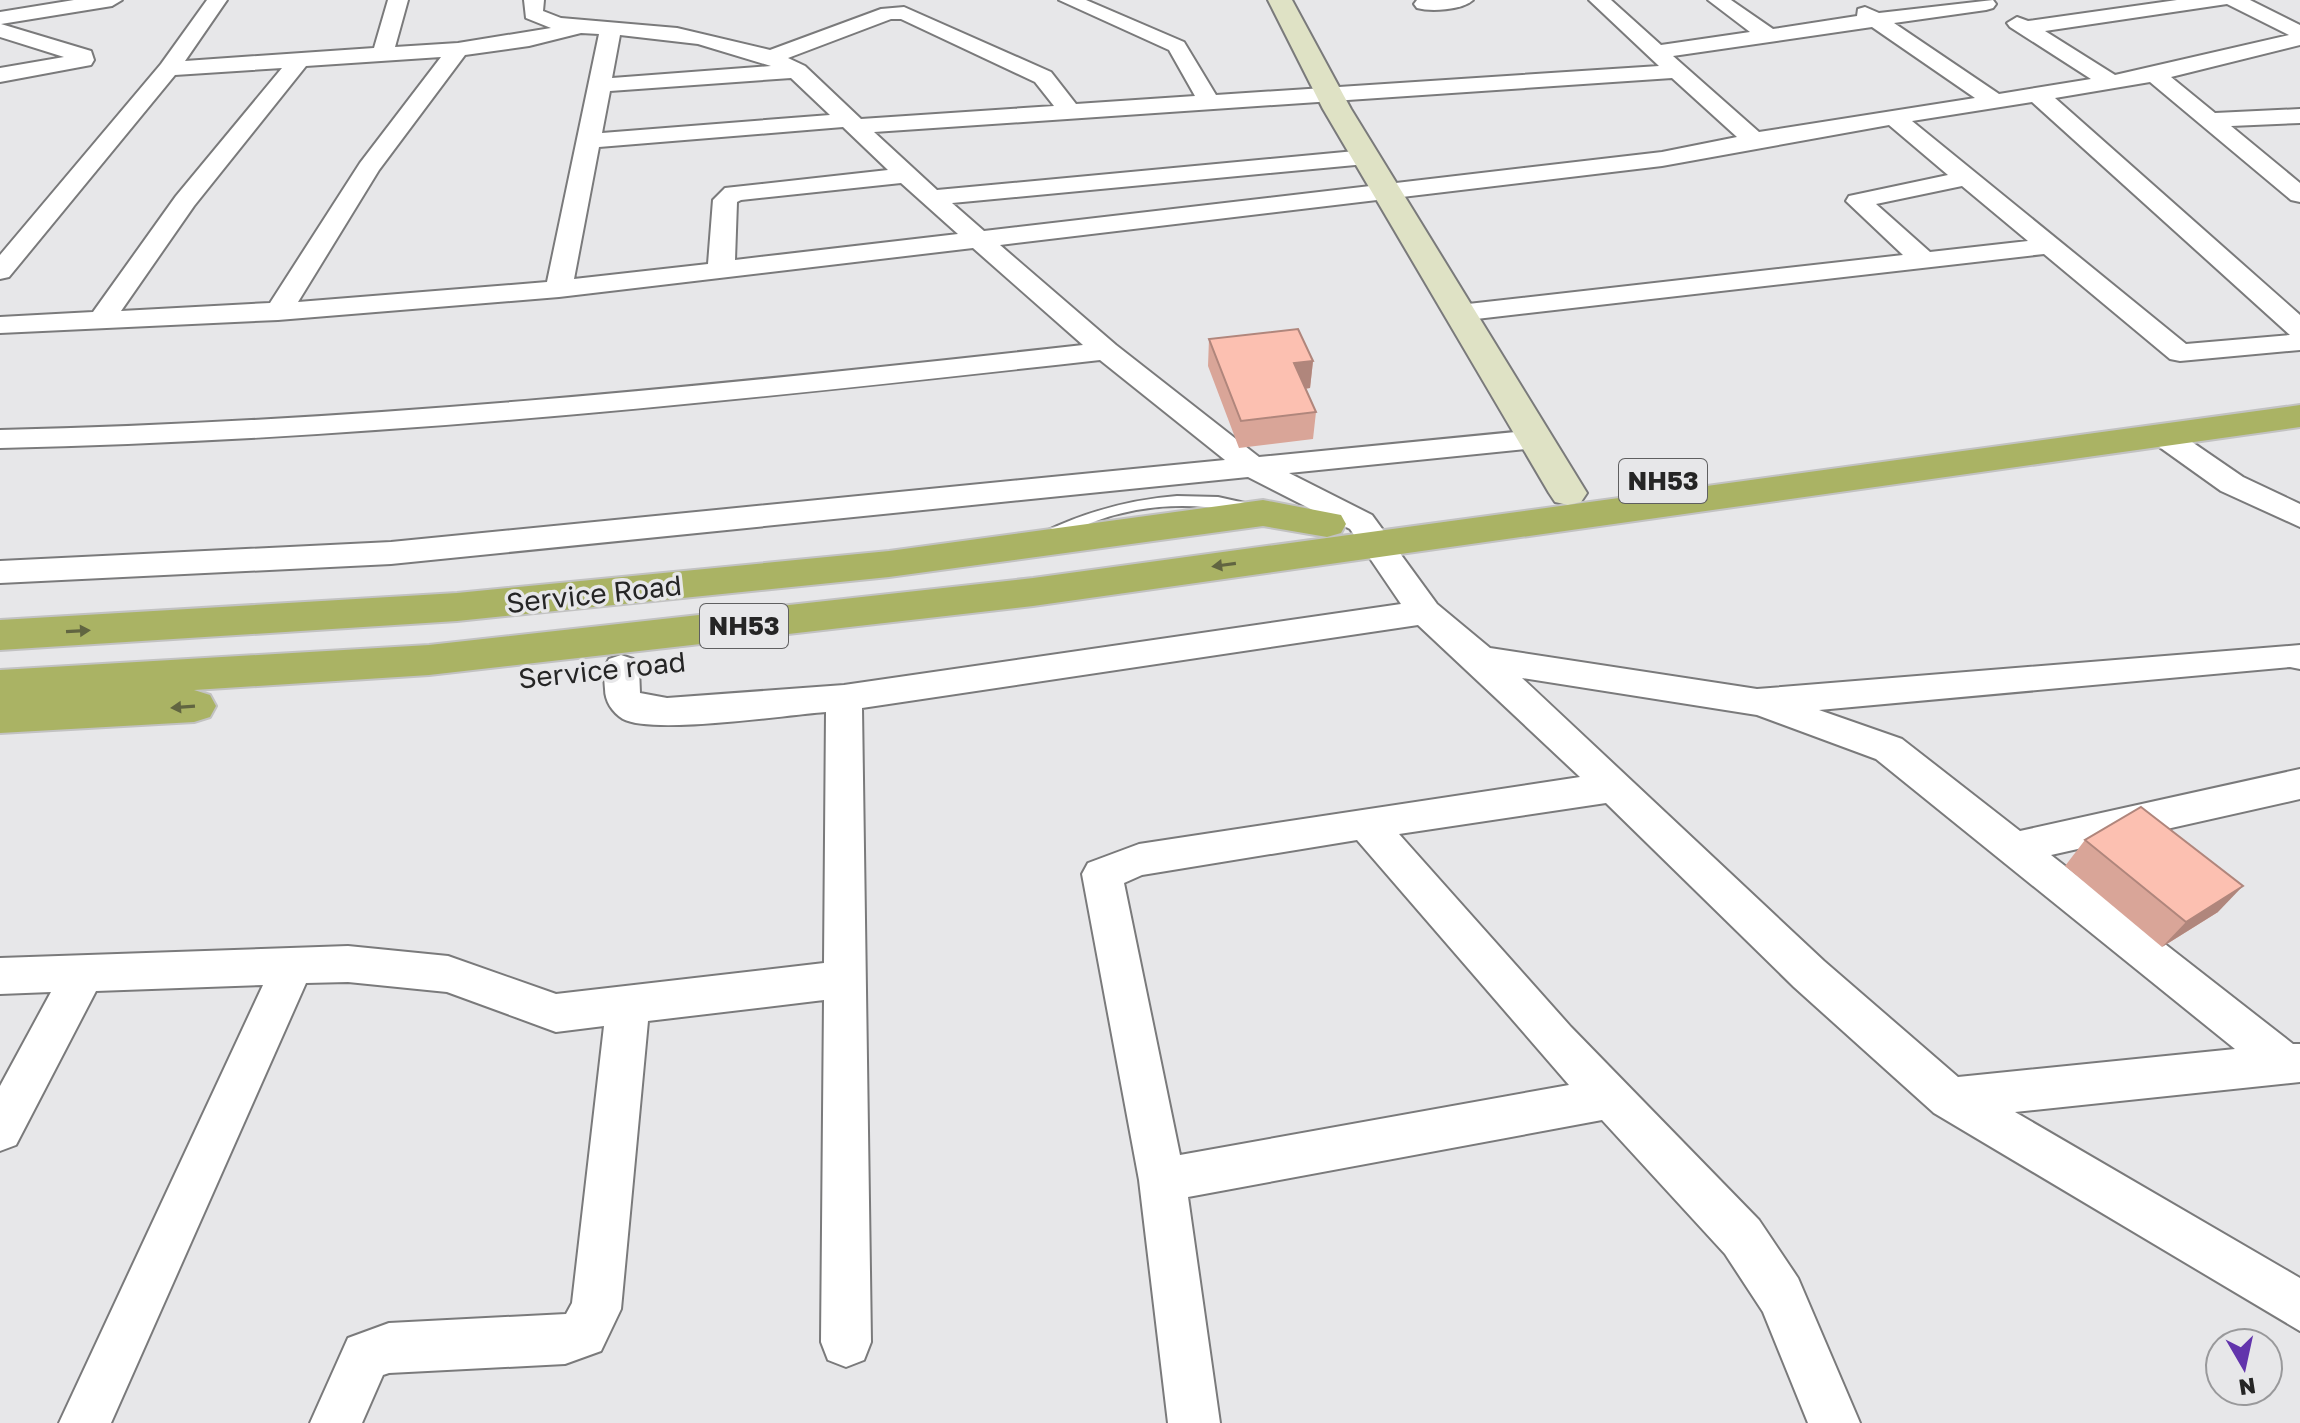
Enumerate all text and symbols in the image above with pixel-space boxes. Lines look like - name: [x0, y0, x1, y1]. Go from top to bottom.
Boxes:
- road number: NH53: [1619, 459, 1707, 503]
- one-way arrow: [1211, 559, 1236, 572]
- street label: Service Road: [505, 568, 683, 619]
- road number: NH53: [700, 604, 788, 648]
- one-way arrow: [66, 624, 91, 637]
- street label: Service road: [517, 644, 687, 695]
- one-way arrow: [170, 701, 195, 714]
- north arrow: [2204, 1327, 2284, 1407]
- text: N: [2237, 1373, 2258, 1402]

